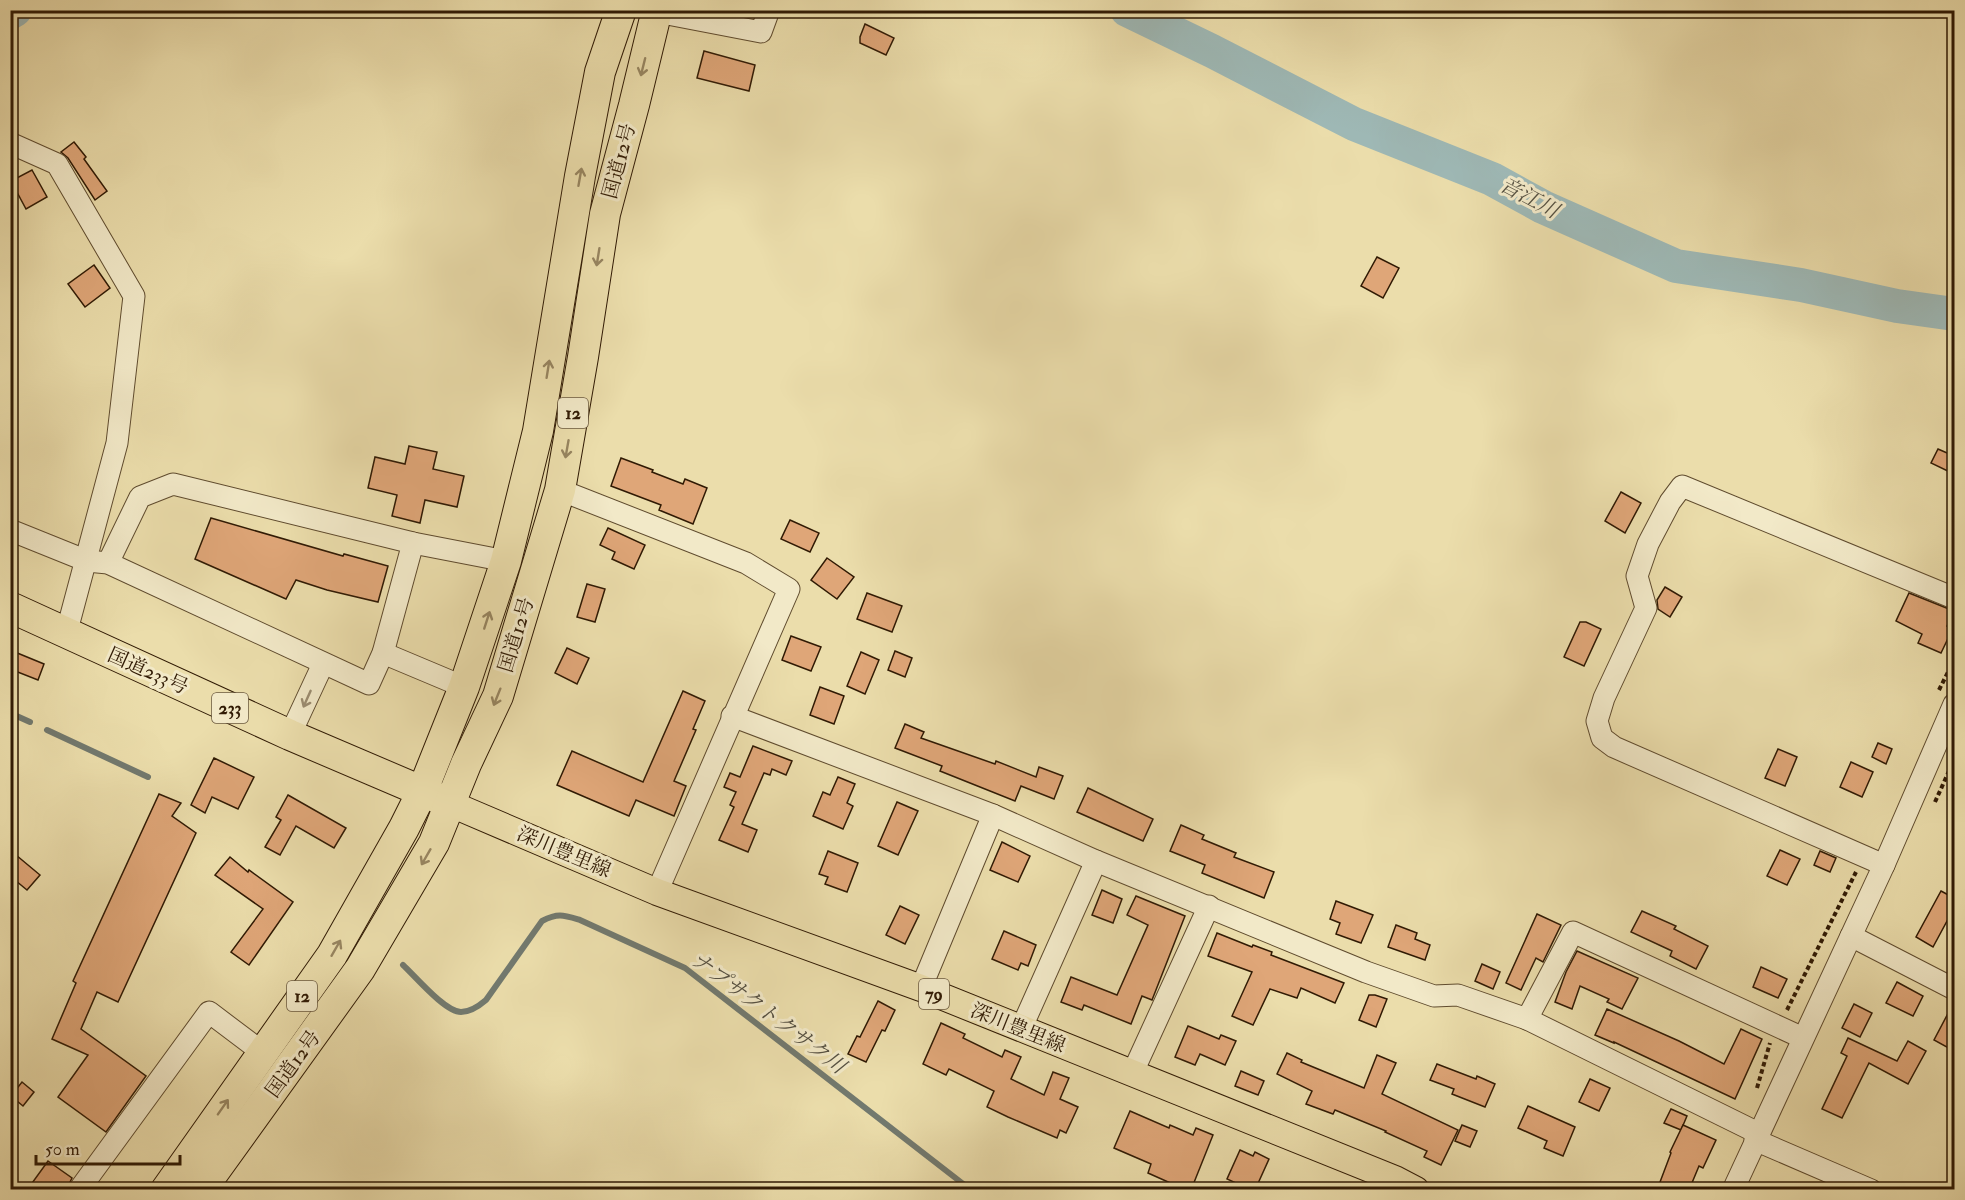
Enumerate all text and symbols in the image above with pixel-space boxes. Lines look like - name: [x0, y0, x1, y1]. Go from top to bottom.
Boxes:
- one-way arrow: [637, 58, 649, 77]
- street label: 国道12号: [597, 120, 641, 202]
- one-way arrow: [574, 168, 585, 187]
- water label: 音江川: [1495, 171, 1565, 226]
- one-way arrow: [592, 246, 603, 266]
- one-way arrow: [543, 360, 554, 380]
- road number: 12: [558, 398, 588, 428]
- one-way arrow: [561, 439, 572, 459]
- street label: 国道12号: [493, 594, 539, 676]
- one-way arrow: [482, 611, 493, 630]
- street label: 国道233号: [104, 642, 192, 700]
- one-way arrow: [491, 687, 502, 706]
- one-way arrow: [300, 690, 312, 708]
- road number: 233: [212, 693, 248, 723]
- street label: 深川豊里線: [513, 821, 615, 883]
- one-way arrow: [420, 848, 432, 865]
- one-way arrow: [330, 940, 342, 957]
- water label: ナプサクトクサク川: [685, 946, 852, 1081]
- road number: 79: [919, 979, 949, 1009]
- road number: 12: [287, 981, 317, 1011]
- street label: 深川豊里線: [967, 998, 1069, 1058]
- street label: 国道12号: [260, 1025, 326, 1103]
- one-way arrow: [217, 1099, 229, 1116]
- scale bar: [36, 1128, 180, 1166]
- text: 50 m: [45, 1138, 80, 1161]

